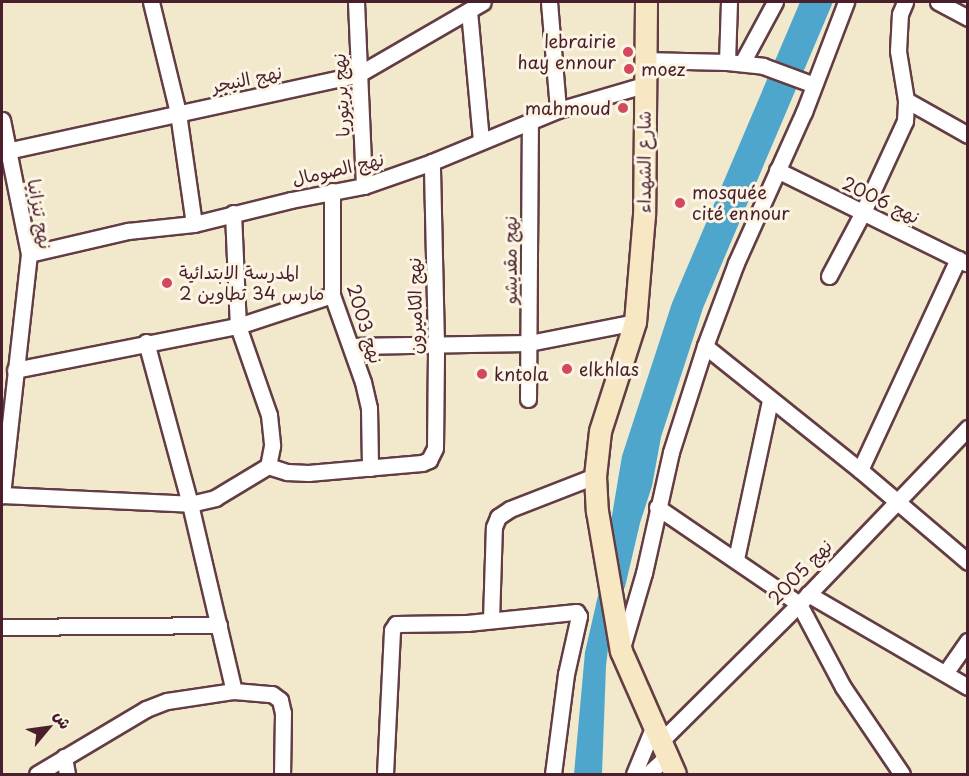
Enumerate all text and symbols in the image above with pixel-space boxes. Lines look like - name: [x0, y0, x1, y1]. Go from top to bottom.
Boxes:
- place label: lebrairie hay ennour: [517, 31, 616, 74]
- marker: lebrairie hay ennour: [621, 45, 635, 59]
- street label: نهج بريتوريا: [328, 53, 354, 137]
- place label: moez: [641, 58, 686, 80]
- street label: نهج النيجر: [210, 61, 284, 97]
- marker: moez: [622, 62, 636, 76]
- place label: mahmoud: [525, 97, 611, 119]
- marker: mahmoud: [616, 101, 630, 115]
- street label: شارع الشهداء: [633, 111, 655, 213]
- street label: نهج الصومال: [290, 148, 386, 190]
- street label: نهج 2006: [839, 172, 923, 228]
- street label: نهج تنزانيا: [23, 177, 57, 251]
- place label: mosquée cité ennour: [692, 182, 790, 224]
- marker: mosquée cité ennour: [673, 196, 687, 210]
- street label: نهج مقديشو: [499, 216, 521, 304]
- street label: نهج الكاميرون: [403, 257, 427, 355]
- place label: المدرسة الابتدائية 2 مارس 34 تطاوين: [179, 262, 324, 304]
- marker: المدرسة الابتدائية 2 مارس 34 تطاوين: [160, 276, 174, 290]
- street label: نهج 2003: [343, 282, 387, 366]
- place label: elkhlas: [579, 358, 639, 380]
- marker: elkhlas: [560, 362, 574, 376]
- place label: kntola: [494, 363, 548, 385]
- marker: kntola: [475, 367, 489, 381]
- street label: نهج 2005: [764, 535, 836, 609]
- north arrow: [18, 698, 78, 758]
- text: ش: [49, 706, 79, 733]

